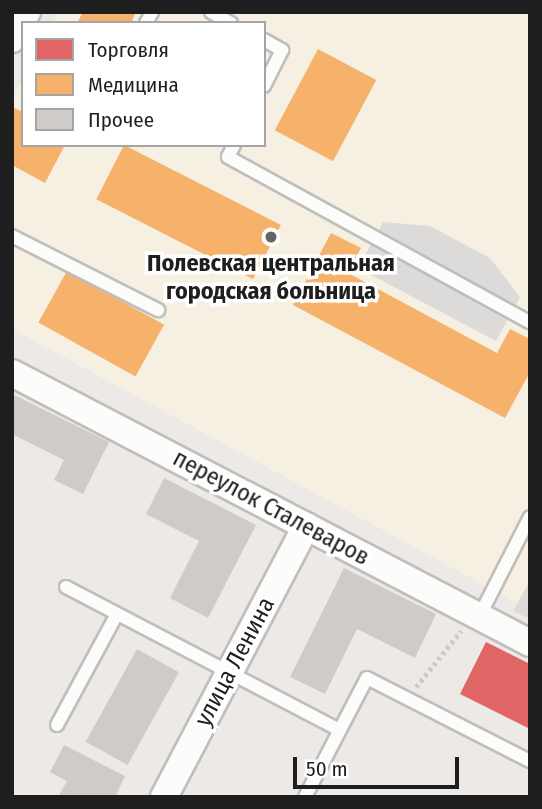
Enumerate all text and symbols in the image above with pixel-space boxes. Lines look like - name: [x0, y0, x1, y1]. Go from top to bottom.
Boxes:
- legend: [21, 21, 266, 147]
- text: Торговля: [88, 37, 169, 63]
- text: Медицина: [88, 72, 179, 98]
- text: Прочее: [88, 107, 154, 133]
- marker: Полевская центральная городская больница: [261, 227, 281, 247]
- place label: Полевская центральная городская больница: [147, 250, 395, 306]
- street label: переулок Сталеваров: [168, 444, 374, 572]
- street label: улица Ленина: [189, 593, 281, 731]
- scale bar: [297, 742, 463, 786]
- text: 50 m: [306, 756, 348, 782]

